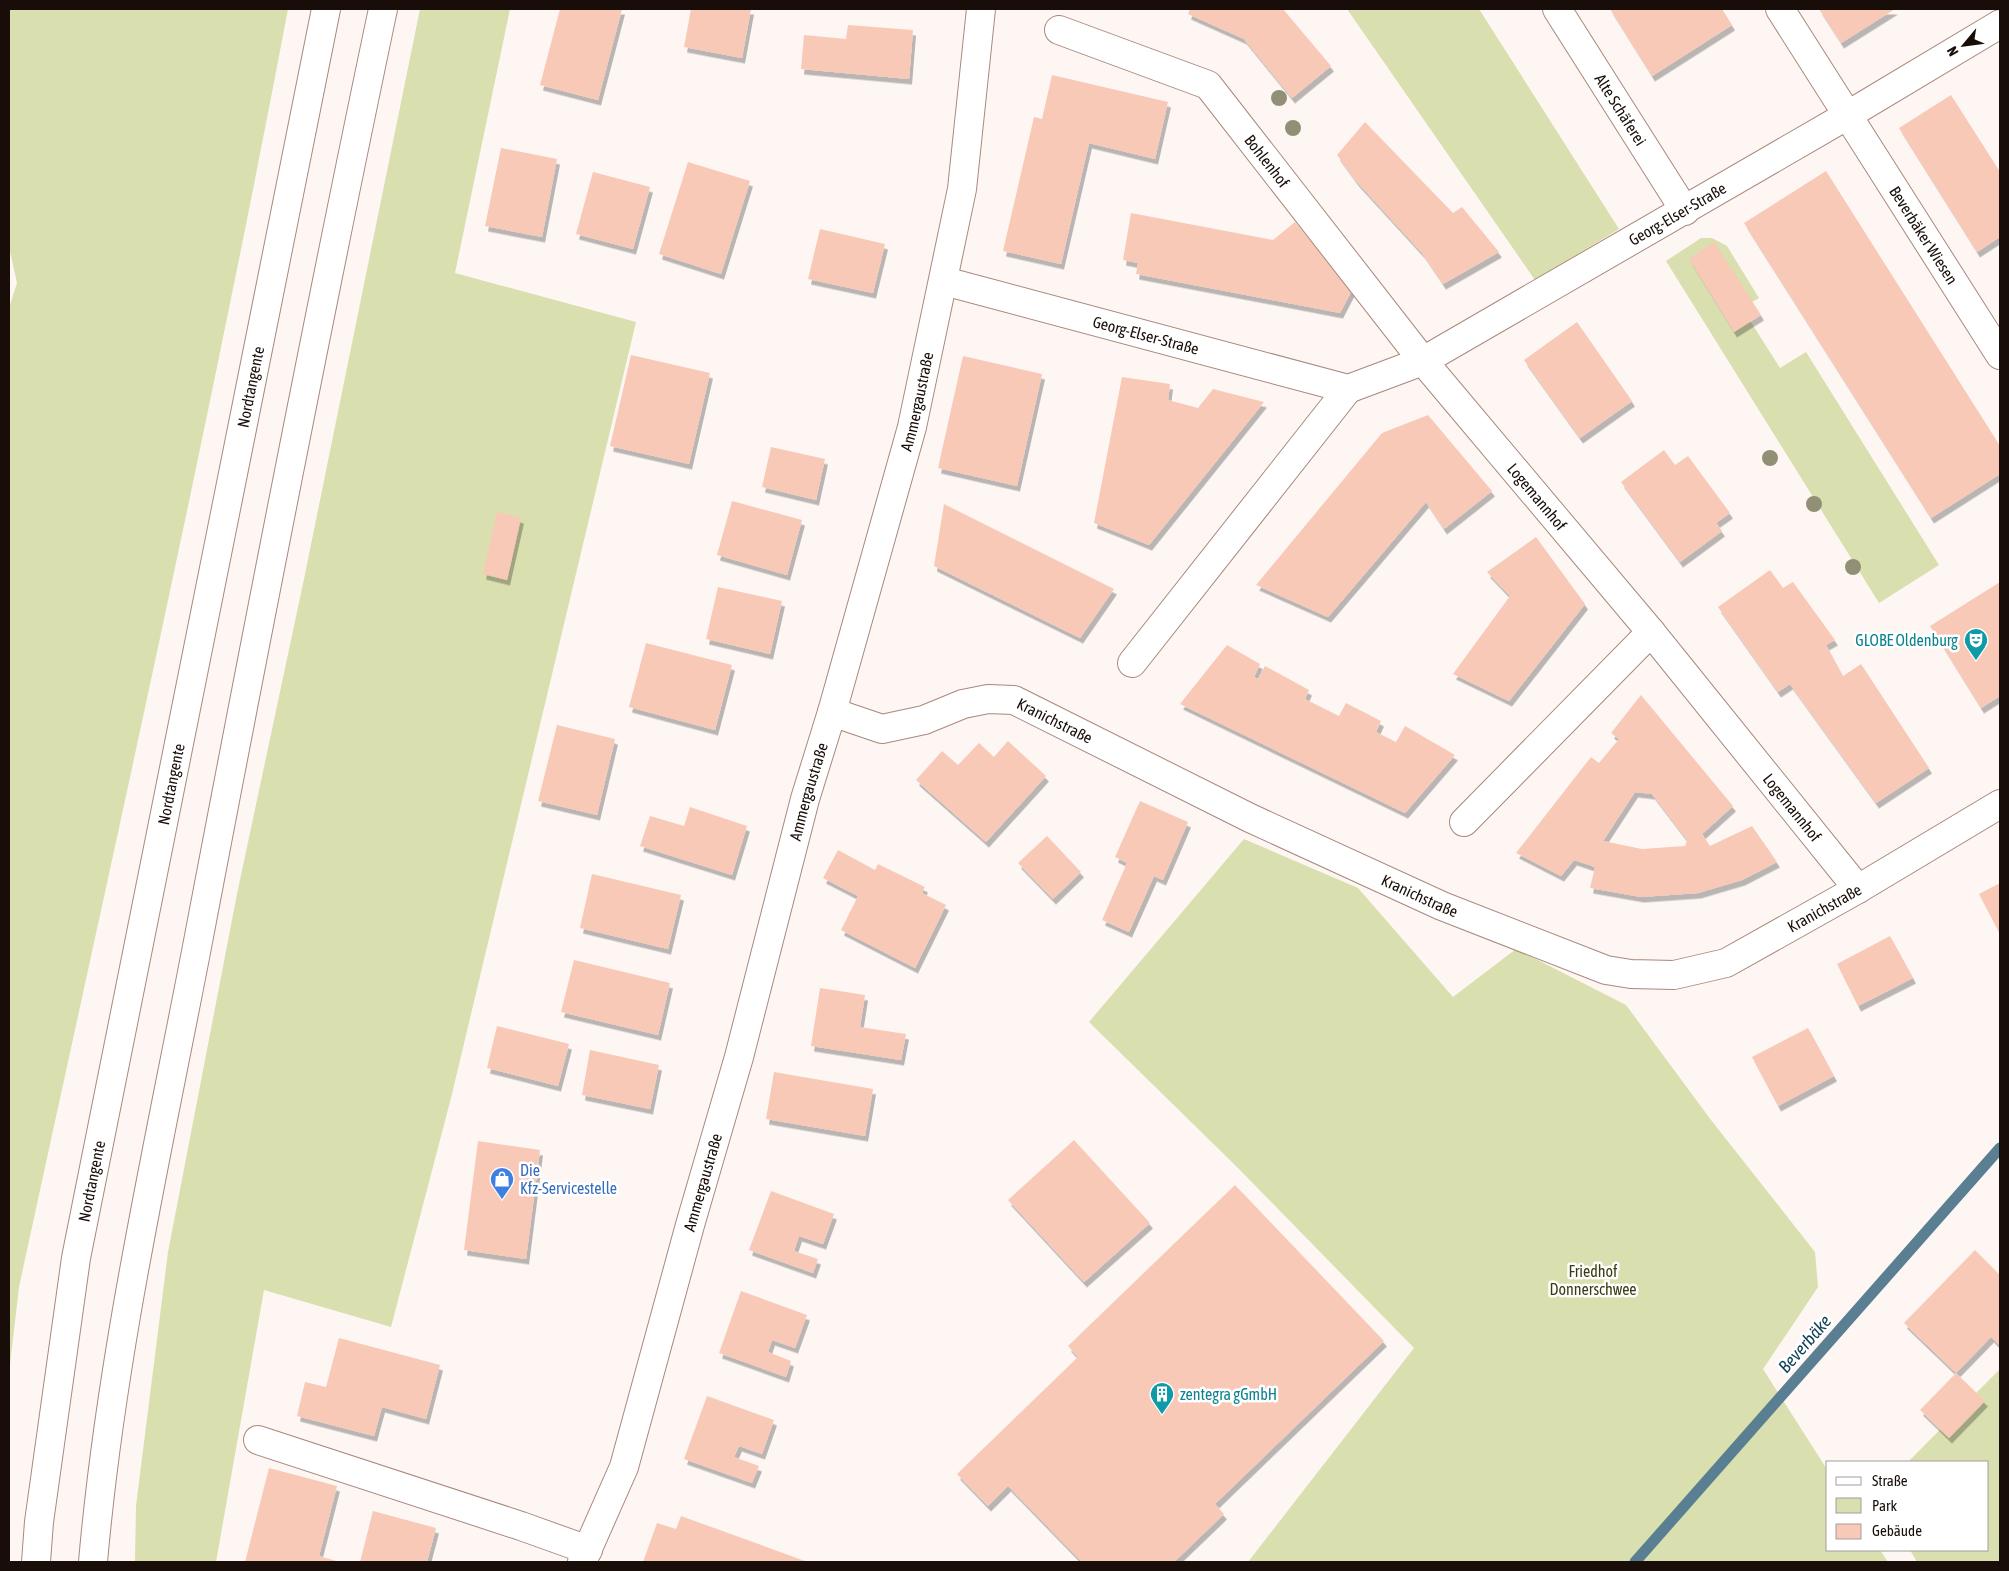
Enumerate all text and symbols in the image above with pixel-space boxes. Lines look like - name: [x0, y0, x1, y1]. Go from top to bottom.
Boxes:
- north arrow: [1939, 20, 1989, 70]
- text: N: [1944, 44, 1962, 59]
- street label: Alte Schäferei: [1591, 70, 1650, 149]
- street label: Bohlenhof: [1241, 131, 1294, 191]
- street label: Georg-Elser-Straße: [1626, 179, 1729, 249]
- street label: Beverbäker Wiesen: [1886, 183, 1962, 287]
- street label: Georg-Elser-Straße: [1091, 312, 1201, 358]
- street label: Nordtangente: [233, 345, 267, 429]
- street label: Ammergaustraße: [897, 350, 937, 453]
- street label: Logemannhof: [1504, 460, 1571, 534]
- theatre icon: GLOBE Oldenburg: [1963, 627, 1989, 661]
- place label: GLOBE Oldenburg: [1855, 631, 1958, 650]
- street label: Kranichstraße: [1014, 694, 1095, 747]
- street label: Ammergaustraße: [786, 740, 831, 842]
- street label: Nordtangente: [154, 742, 188, 826]
- street label: Logemannhof: [1760, 770, 1825, 845]
- street label: Kranichstraße: [1379, 871, 1461, 920]
- street label: Kranichstraße: [1784, 880, 1864, 936]
- street label: Ammergaustraße: [680, 1131, 725, 1233]
- street label: Nordtangente: [74, 1139, 108, 1223]
- place label: Die Kfz-Servicestelle: [520, 1161, 617, 1197]
- shop icon: Die Kfz-Servicestelle: [489, 1166, 515, 1200]
- park label: Friedhof Donnerschwee: [1549, 1262, 1637, 1298]
- water label: Beverbäke: [1774, 1310, 1835, 1377]
- building icon: zentegra gGmbH: [1149, 1381, 1175, 1415]
- place label: zentegra gGmbH: [1180, 1385, 1277, 1404]
- legend: [1826, 1461, 1989, 1551]
- text: Straße: [1872, 1472, 1908, 1489]
- text: Park: [1872, 1497, 1897, 1514]
- text: Gebäude: [1872, 1522, 1922, 1539]

